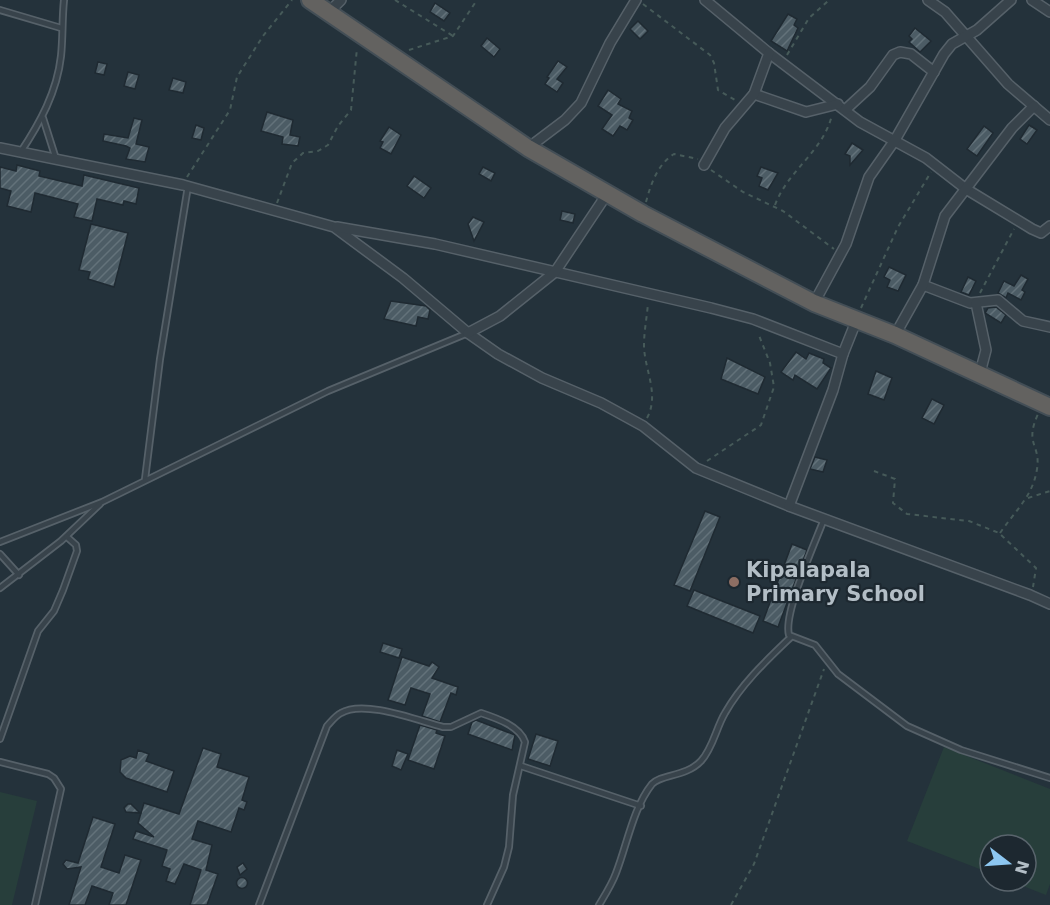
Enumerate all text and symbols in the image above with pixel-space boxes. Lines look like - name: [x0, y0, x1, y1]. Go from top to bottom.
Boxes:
- place label: Kipalapala Primary School: [746, 558, 925, 606]
- marker: Kipalapala Primary School: [727, 575, 741, 589]
- north arrow: [978, 833, 1038, 893]
- text: N: [1011, 858, 1033, 876]

